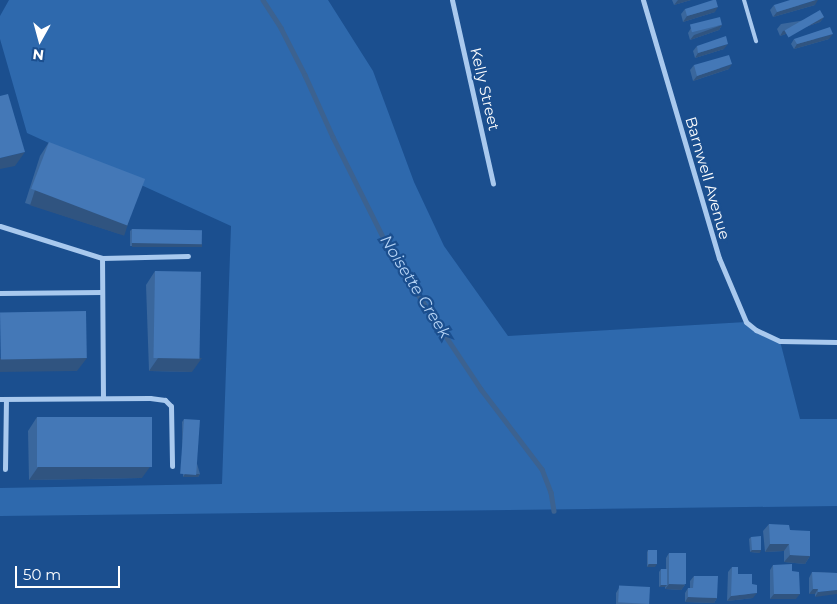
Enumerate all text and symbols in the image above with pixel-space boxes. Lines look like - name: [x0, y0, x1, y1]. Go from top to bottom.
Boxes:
- north arrow: [15, 15, 65, 65]
- text: N: [31, 45, 45, 65]
- street label: Kelly Street: [467, 46, 503, 132]
- street label: Barnwell Avenue: [682, 115, 734, 241]
- water label: Noisette Creek: [376, 232, 454, 342]
- scale bar: [18, 556, 122, 588]
- text: 50 m: [23, 565, 61, 584]

